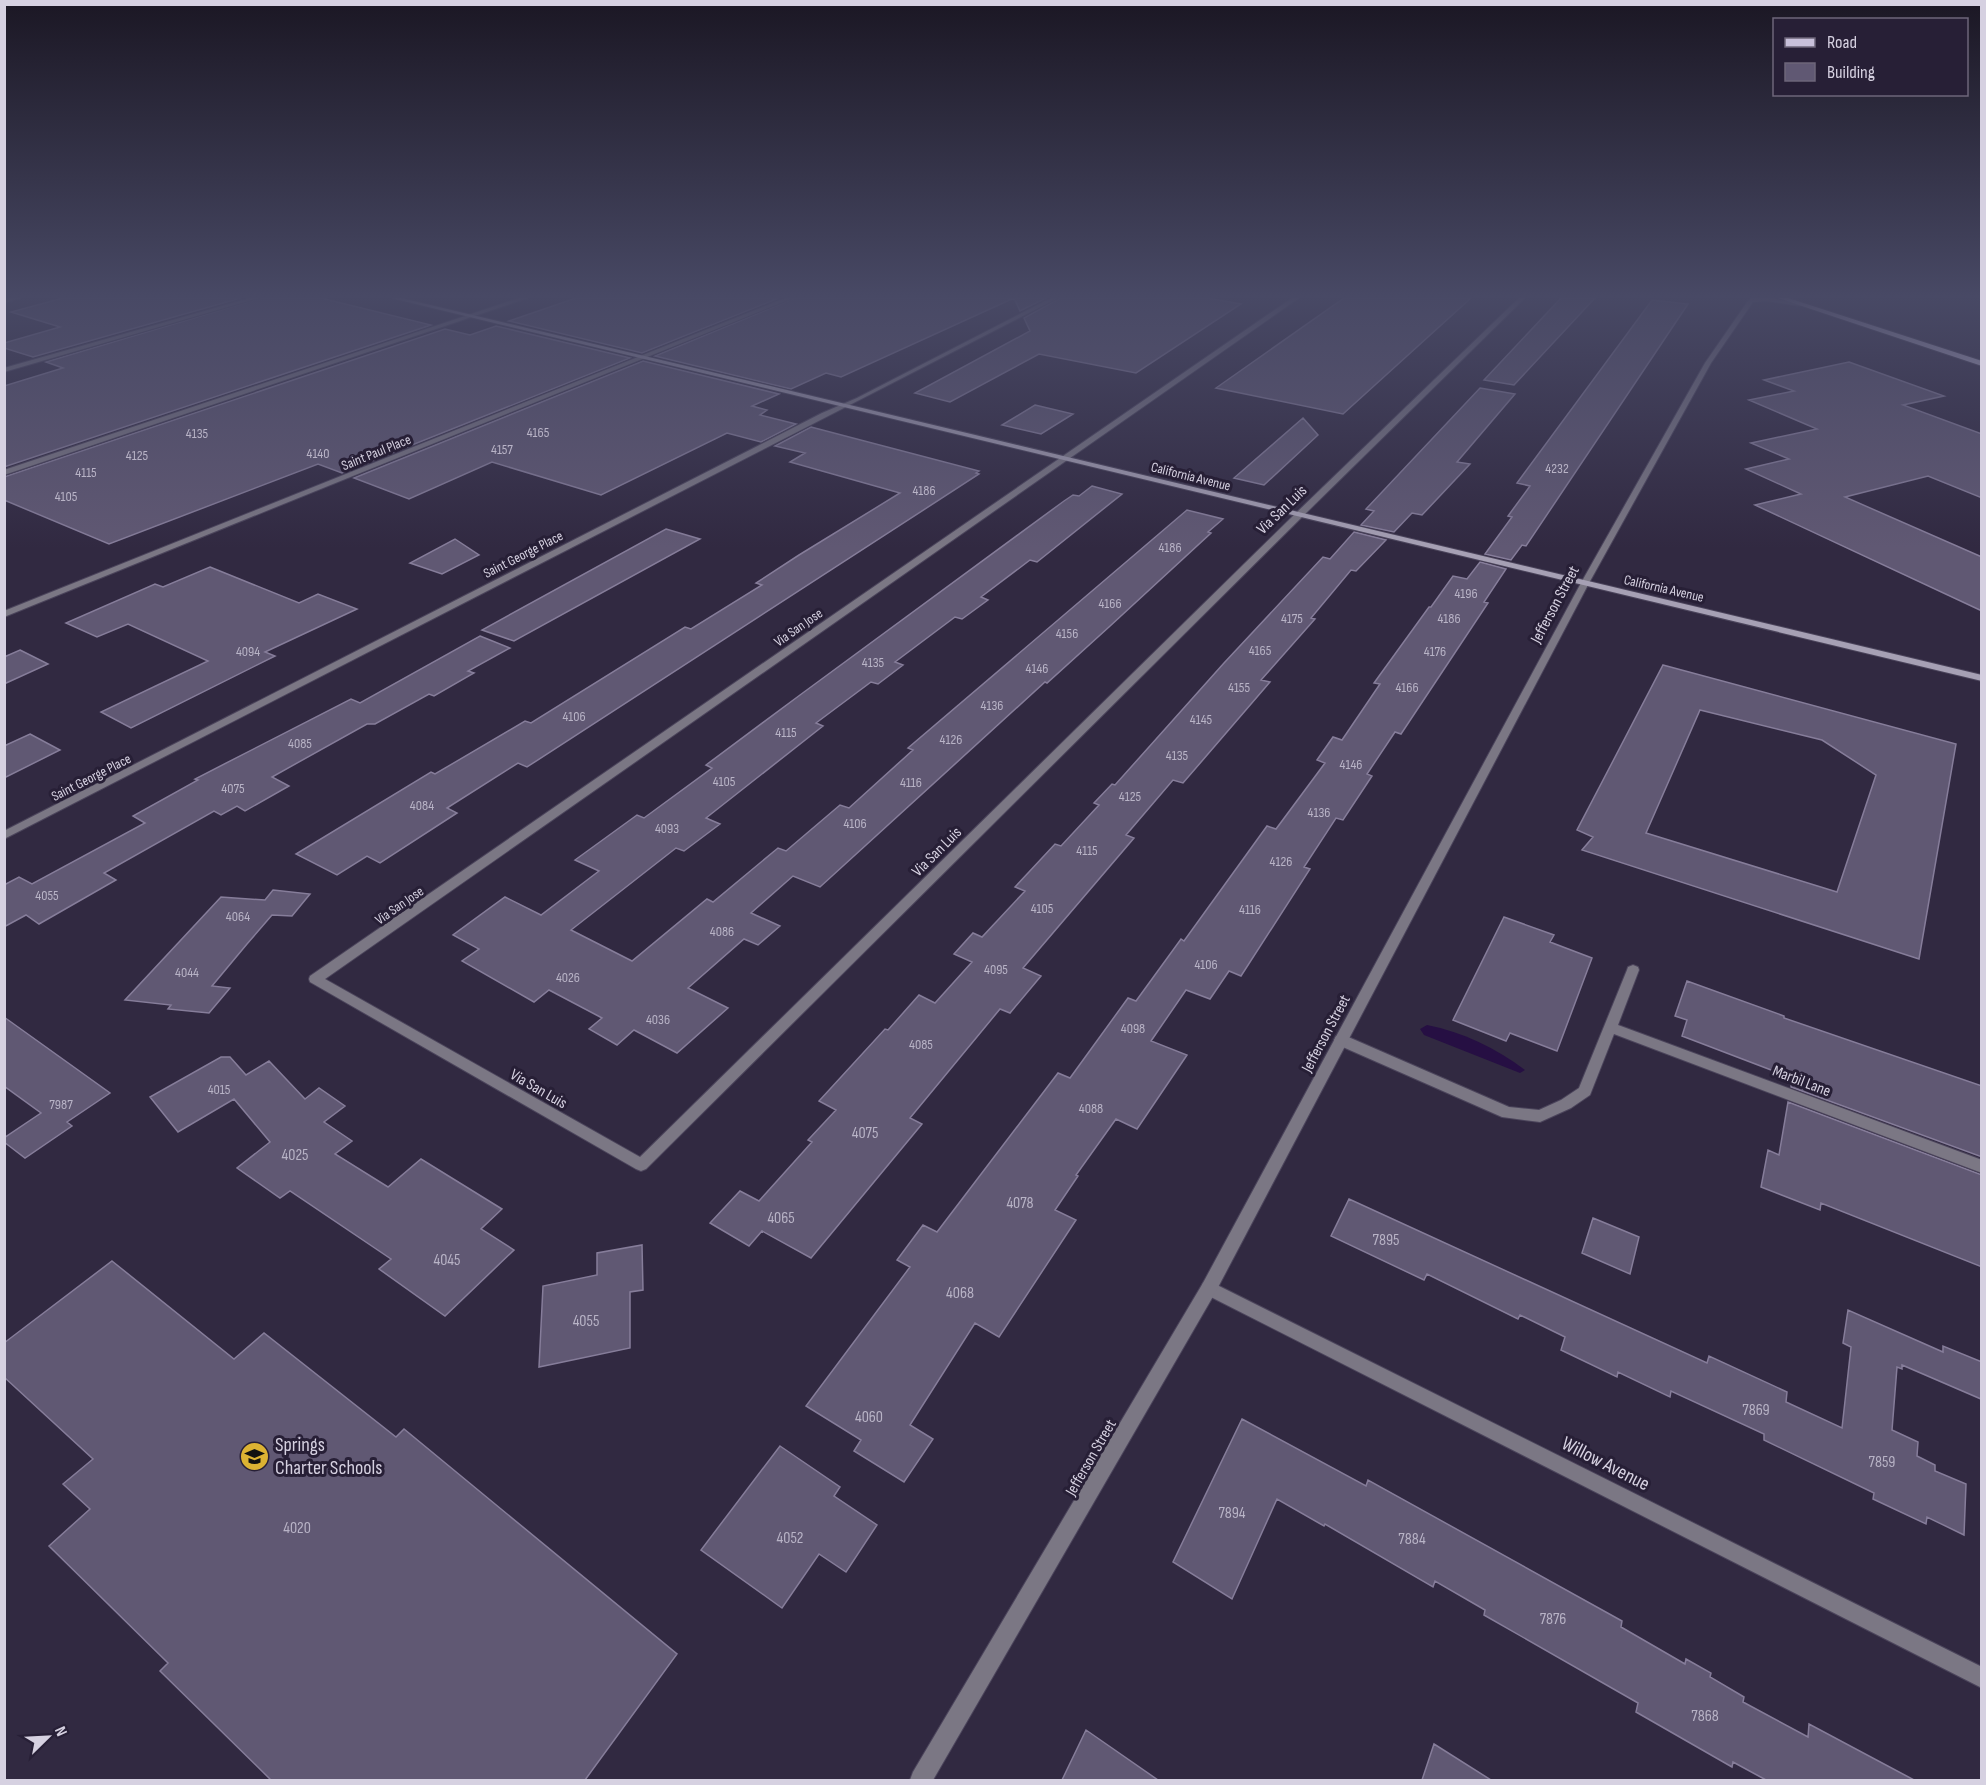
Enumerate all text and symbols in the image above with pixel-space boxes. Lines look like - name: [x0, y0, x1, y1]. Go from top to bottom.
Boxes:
- legend: [1773, 18, 1968, 96]
- text: Road: [1827, 32, 1857, 53]
- text: Building: [1827, 62, 1875, 83]
- house number: 4165: [527, 424, 550, 441]
- house number: 4135: [186, 425, 209, 442]
- street label: Saint Paul Place: [339, 431, 413, 474]
- house number: 4157: [491, 441, 513, 458]
- house number: 4140: [307, 445, 329, 462]
- house number: 4125: [126, 447, 149, 464]
- street label: California Avenue: [1149, 458, 1232, 495]
- house number: 4232: [1545, 460, 1569, 477]
- house number: 4115: [75, 464, 97, 481]
- street label: Via San Luis: [1253, 481, 1311, 539]
- house number: 4186: [912, 482, 936, 499]
- house number: 4105: [55, 488, 78, 505]
- street label: Saint George Place: [481, 527, 566, 582]
- house number: 4186: [1158, 539, 1182, 556]
- street label: Jefferson Street: [1527, 563, 1584, 648]
- street label: California Avenue: [1622, 571, 1705, 606]
- house number: 4196: [1454, 585, 1478, 602]
- house number: 4166: [1098, 595, 1122, 612]
- street label: Via San Jose: [771, 605, 826, 650]
- house number: 4175: [1281, 610, 1303, 627]
- house number: 4186: [1437, 610, 1461, 627]
- house number: 4156: [1056, 625, 1078, 642]
- house number: 4165: [1249, 642, 1272, 659]
- house number: 4094: [236, 643, 260, 660]
- house number: 4176: [1424, 643, 1446, 660]
- house number: 4135: [862, 654, 885, 671]
- house number: 4146: [1026, 660, 1048, 677]
- house number: 4155: [1228, 679, 1250, 696]
- house number: 4166: [1395, 679, 1419, 696]
- house number: 4136: [981, 697, 1003, 714]
- house number: 4106: [562, 708, 586, 725]
- house number: 4145: [1190, 711, 1213, 728]
- house number: 4115: [775, 724, 797, 741]
- house number: 4126: [940, 731, 962, 748]
- house number: 4085: [288, 735, 312, 752]
- house number: 4135: [1166, 747, 1189, 764]
- street label: Saint George Place: [49, 750, 134, 805]
- house number: 4146: [1340, 756, 1362, 773]
- house number: 4105: [713, 773, 736, 790]
- house number: 4116: [900, 774, 922, 791]
- house number: 4075: [221, 780, 245, 797]
- house number: 4125: [1119, 788, 1142, 805]
- house number: 4084: [410, 797, 434, 814]
- house number: 4136: [1308, 804, 1330, 821]
- house number: 4106: [843, 815, 867, 832]
- house number: 4093: [655, 820, 679, 837]
- street label: Via San Luis: [908, 823, 966, 881]
- house number: 4115: [1076, 842, 1098, 859]
- house number: 4126: [1270, 853, 1292, 870]
- street label: Via San Jose: [372, 883, 427, 928]
- house number: 4055: [35, 887, 59, 904]
- house number: 4105: [1031, 900, 1054, 917]
- house number: 4116: [1239, 901, 1261, 918]
- house number: 4064: [226, 908, 250, 925]
- house number: 4086: [710, 923, 734, 940]
- house number: 4106: [1194, 956, 1218, 973]
- house number: 4095: [984, 961, 1008, 978]
- house number: 4044: [175, 964, 199, 981]
- house number: 4026: [556, 969, 580, 986]
- street label: Jefferson Street: [1298, 992, 1355, 1077]
- house number: 4036: [646, 1011, 670, 1028]
- house number: 4098: [1121, 1020, 1145, 1037]
- house number: 4085: [909, 1036, 933, 1053]
- street label: Marbil Lane: [1770, 1062, 1833, 1101]
- street label: Via San Luis: [506, 1065, 570, 1113]
- house number: 4015: [208, 1081, 231, 1098]
- house number: 7987: [49, 1096, 73, 1113]
- house number: 4088: [1079, 1100, 1103, 1117]
- house number: 4075: [852, 1124, 878, 1143]
- house number: 4025: [282, 1146, 308, 1165]
- house number: 4078: [1006, 1194, 1034, 1213]
- house number: 4065: [767, 1209, 795, 1228]
- house number: 7895: [1373, 1231, 1399, 1250]
- house number: 4045: [434, 1251, 460, 1270]
- house number: 4068: [946, 1284, 974, 1303]
- house number: 4055: [573, 1312, 599, 1331]
- house number: 7869: [1742, 1401, 1770, 1420]
- house number: 4060: [855, 1408, 883, 1427]
- street label: Jefferson Street: [1061, 1416, 1121, 1500]
- street label: Willow Avenue: [1557, 1431, 1654, 1496]
- place label: Springs Charter Schools: [275, 1433, 382, 1480]
- school or university icon: Springs Charter Schools: [238, 1440, 270, 1472]
- house number: 7859: [1869, 1453, 1895, 1472]
- house number: 7894: [1218, 1504, 1246, 1523]
- house number: 4020: [283, 1519, 311, 1538]
- house number: 4052: [777, 1529, 803, 1548]
- house number: 7884: [1398, 1530, 1426, 1549]
- house number: 7876: [1540, 1610, 1566, 1629]
- north arrow: [18, 1707, 78, 1767]
- house number: 7868: [1691, 1707, 1719, 1726]
- text: N: [50, 1724, 71, 1739]

